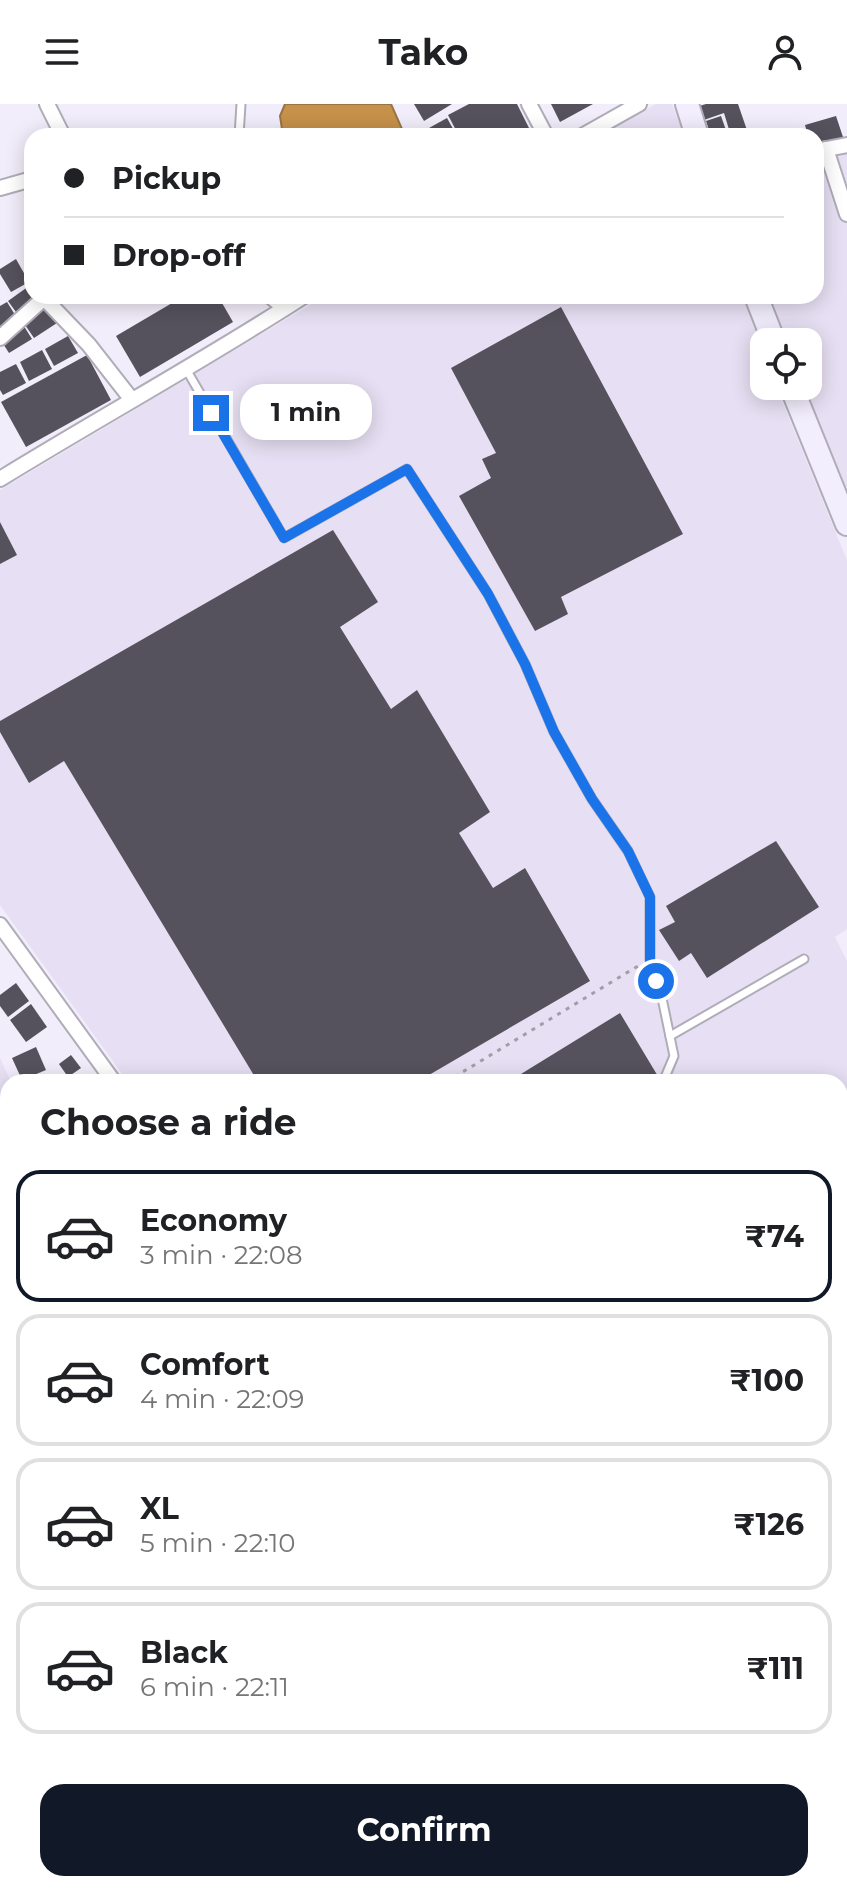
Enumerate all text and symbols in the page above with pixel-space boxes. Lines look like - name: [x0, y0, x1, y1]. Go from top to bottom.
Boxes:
- icon: menu: [40, 30, 84, 74]
- text: Tako: [379, 30, 468, 74]
- icon: person: [763, 30, 807, 74]
- text: Pickup: [112, 160, 221, 197]
- text: Drop-off: [112, 237, 245, 274]
- map controls: [750, 328, 822, 400]
- button: locate: [750, 328, 822, 400]
- callout: 1 min: [239, 385, 371, 441]
- route end: [193, 395, 229, 431]
- text: 1 min: [271, 396, 341, 428]
- route start: [638, 963, 674, 999]
- text: Choose a ride: [40, 1100, 297, 1144]
- icon: car: [44, 1200, 116, 1272]
- text: Economy: [140, 1202, 287, 1239]
- text: ₹74: [745, 1218, 804, 1255]
- text: 3 min · 22:08: [140, 1239, 303, 1271]
- icon: car: [44, 1344, 116, 1416]
- text: Comfort: [140, 1346, 270, 1383]
- text: ₹100: [730, 1362, 804, 1399]
- text: 4 min · 22:09: [140, 1383, 304, 1415]
- icon: car: [44, 1488, 116, 1560]
- text: XL: [140, 1490, 179, 1527]
- text: ₹126: [734, 1506, 804, 1543]
- text: 5 min · 22:10: [140, 1527, 296, 1559]
- icon: car: [44, 1632, 116, 1704]
- text: Black: [140, 1634, 228, 1671]
- text: ₹111: [747, 1650, 804, 1687]
- text: 6 min · 22:11: [140, 1671, 289, 1703]
- button: Confirm: [40, 1784, 808, 1876]

